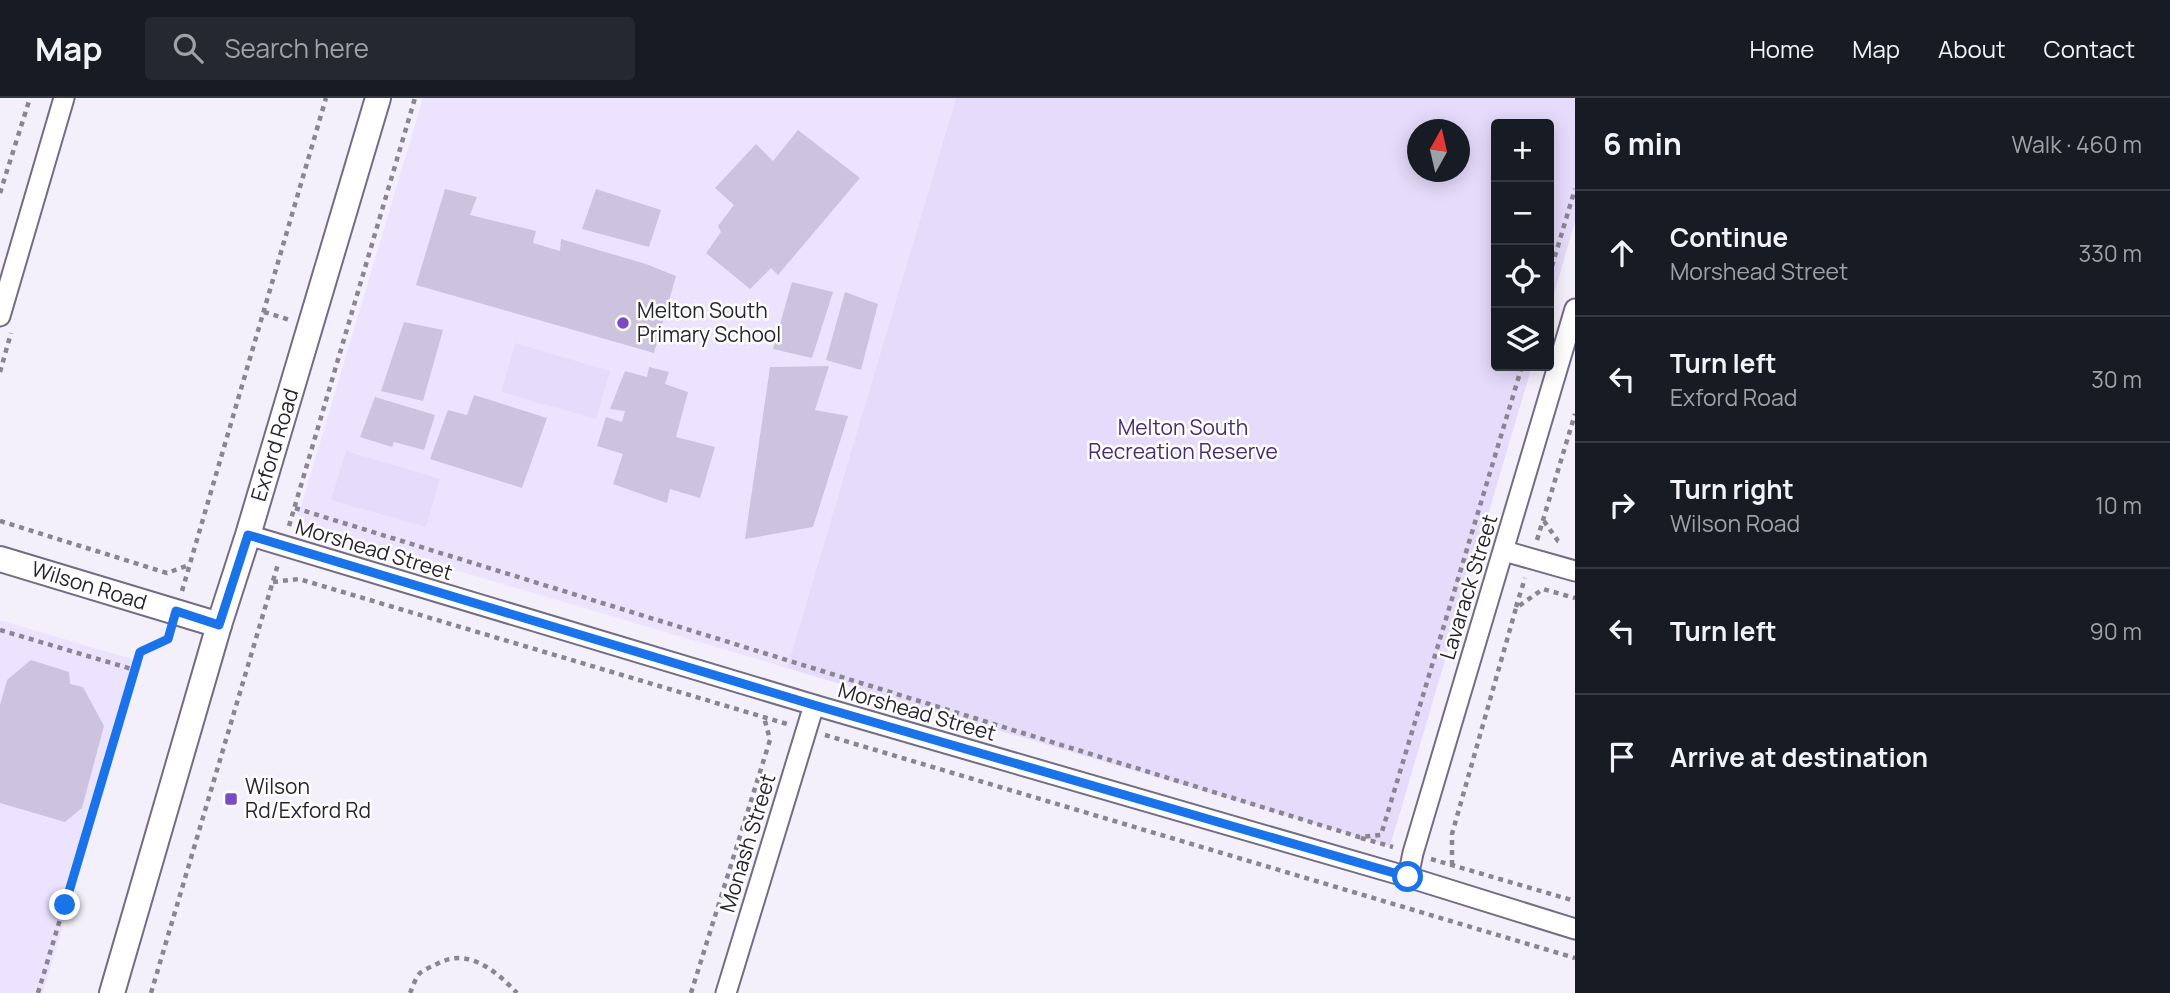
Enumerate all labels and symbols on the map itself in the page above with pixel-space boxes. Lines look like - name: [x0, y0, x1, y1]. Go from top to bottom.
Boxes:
- north arrow: [1407, 119, 1470, 182]
- place label: Melton South Primary School: [637, 296, 781, 348]
- marker: Melton South Primary School: [615, 315, 631, 331]
- street label: Exford Road: [244, 385, 304, 504]
- park label: Melton South Recreation Reserve: [1088, 413, 1278, 465]
- street label: Lavarack Street: [1433, 511, 1503, 663]
- street label: Morshead Street: [292, 512, 456, 586]
- street label: Wilson Road: [28, 554, 150, 616]
- street label: Morshead Street: [835, 675, 999, 747]
- street label: Monash Street: [713, 770, 781, 915]
- place label: Wilson Rd/Exford Rd: [245, 772, 371, 824]
- marker: Wilson Rd/Exford Rd: [223, 791, 239, 807]
- route start: [1392, 861, 1423, 892]
- route end: [49, 889, 80, 920]

